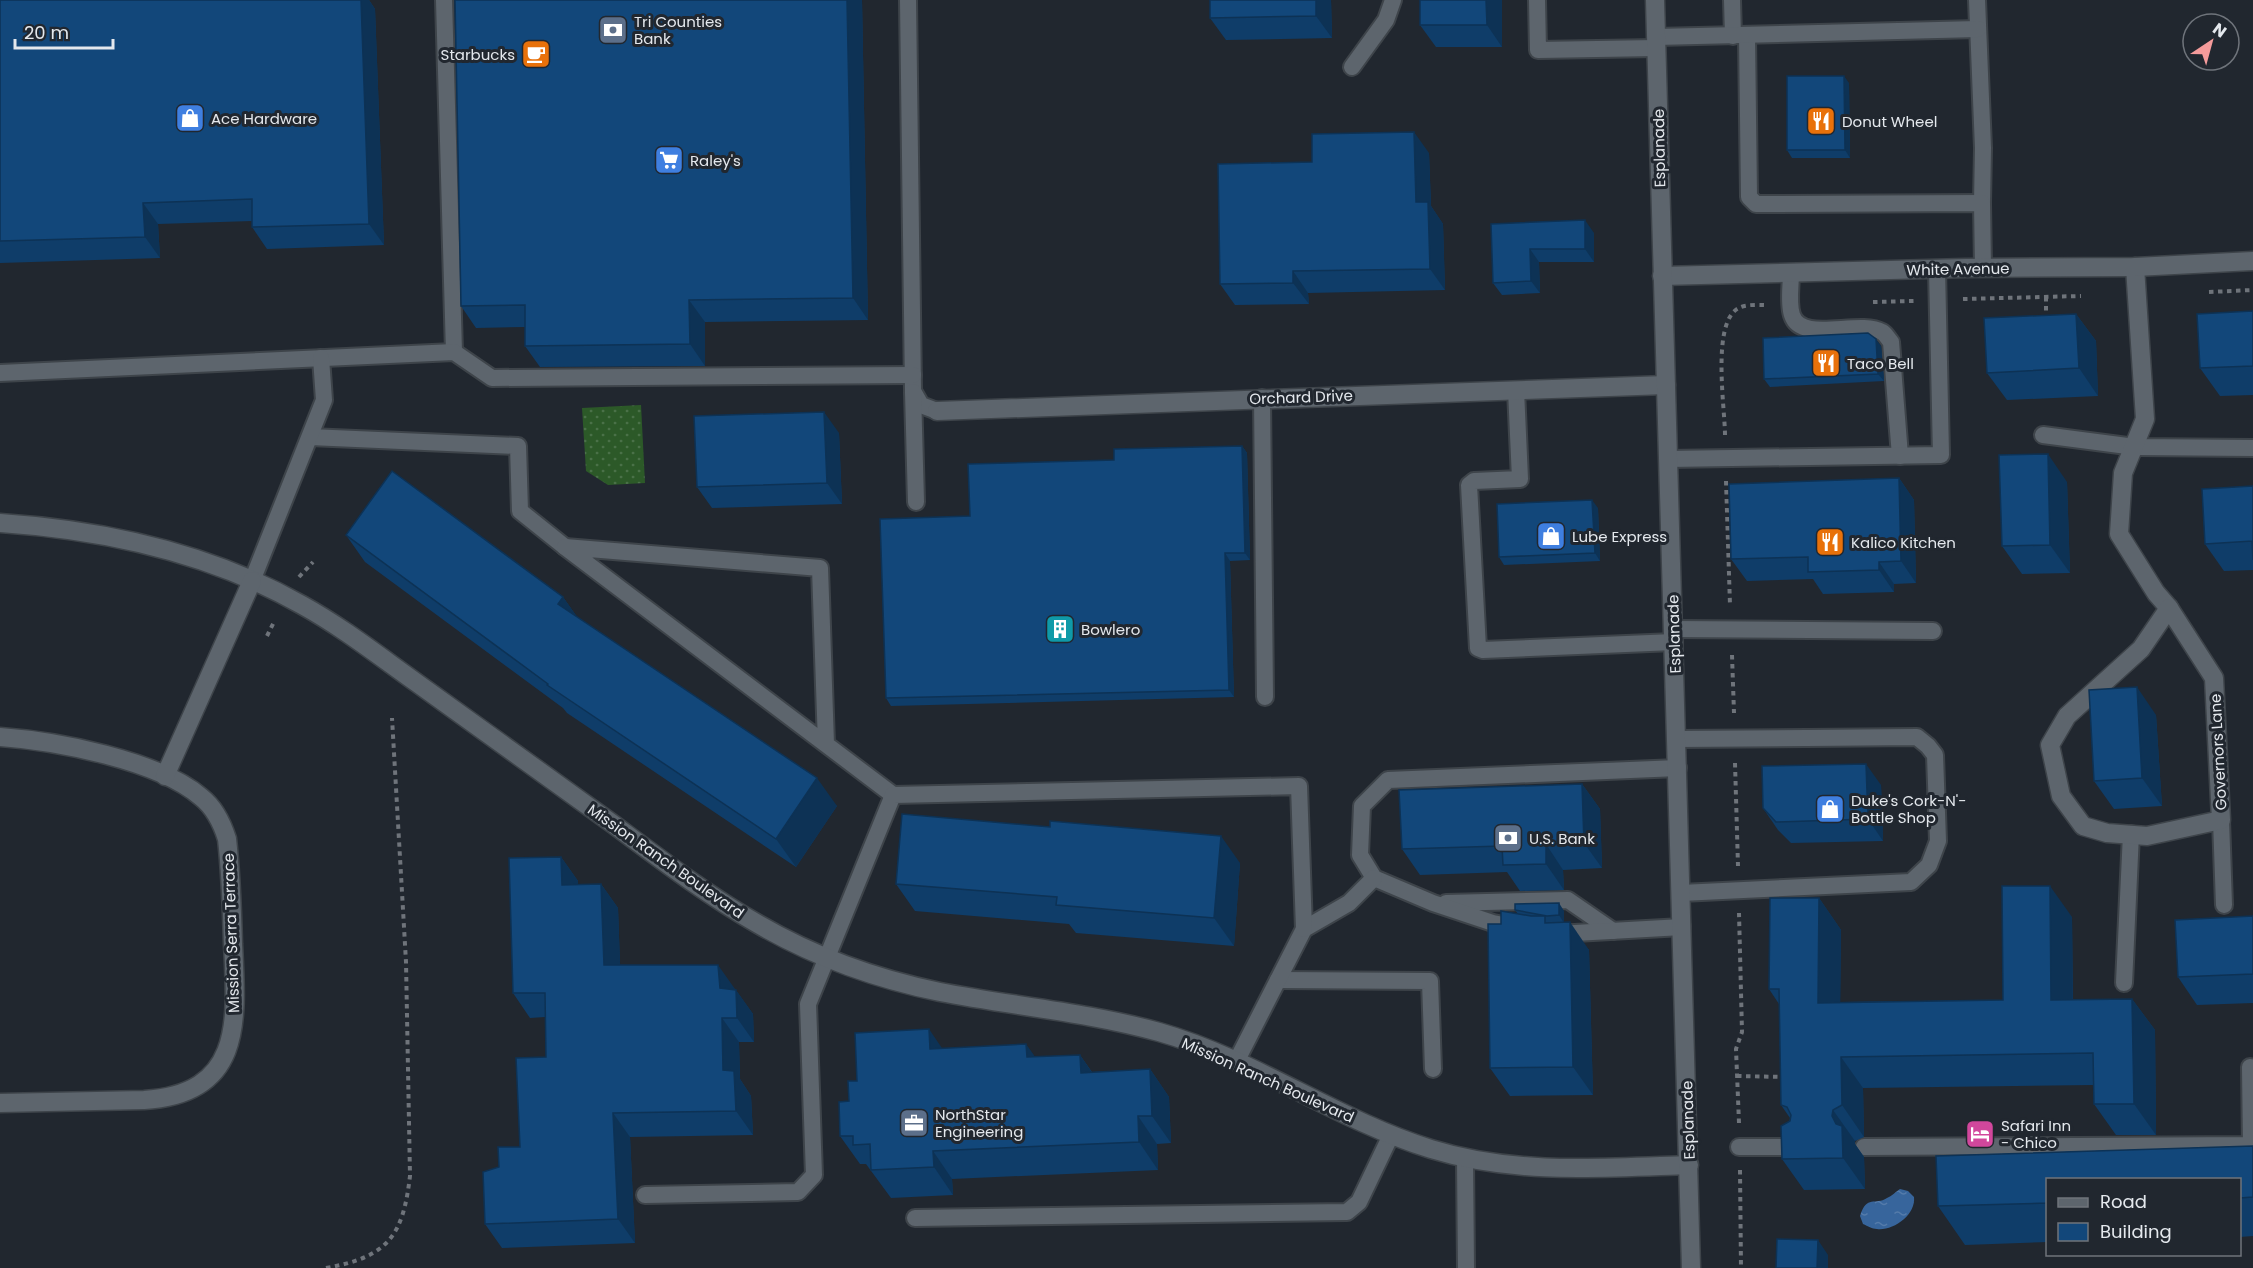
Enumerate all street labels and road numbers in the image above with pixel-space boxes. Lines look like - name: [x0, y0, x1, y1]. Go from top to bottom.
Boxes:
- street label: Esplanade: [1648, 108, 1670, 188]
- street label: White Avenue: [1906, 258, 2010, 280]
- street label: Orchard Drive: [1249, 385, 1353, 409]
- street label: Esplanade: [1662, 594, 1686, 674]
- street label: Governors Lane: [2204, 693, 2232, 811]
- street label: Mission Ranch Boulevard: [584, 799, 748, 923]
- street label: Mission Serra Terrace: [218, 853, 244, 1013]
- street label: Mission Ranch Boulevard: [1179, 1032, 1357, 1128]
- street label: Esplanade: [1676, 1080, 1700, 1160]

